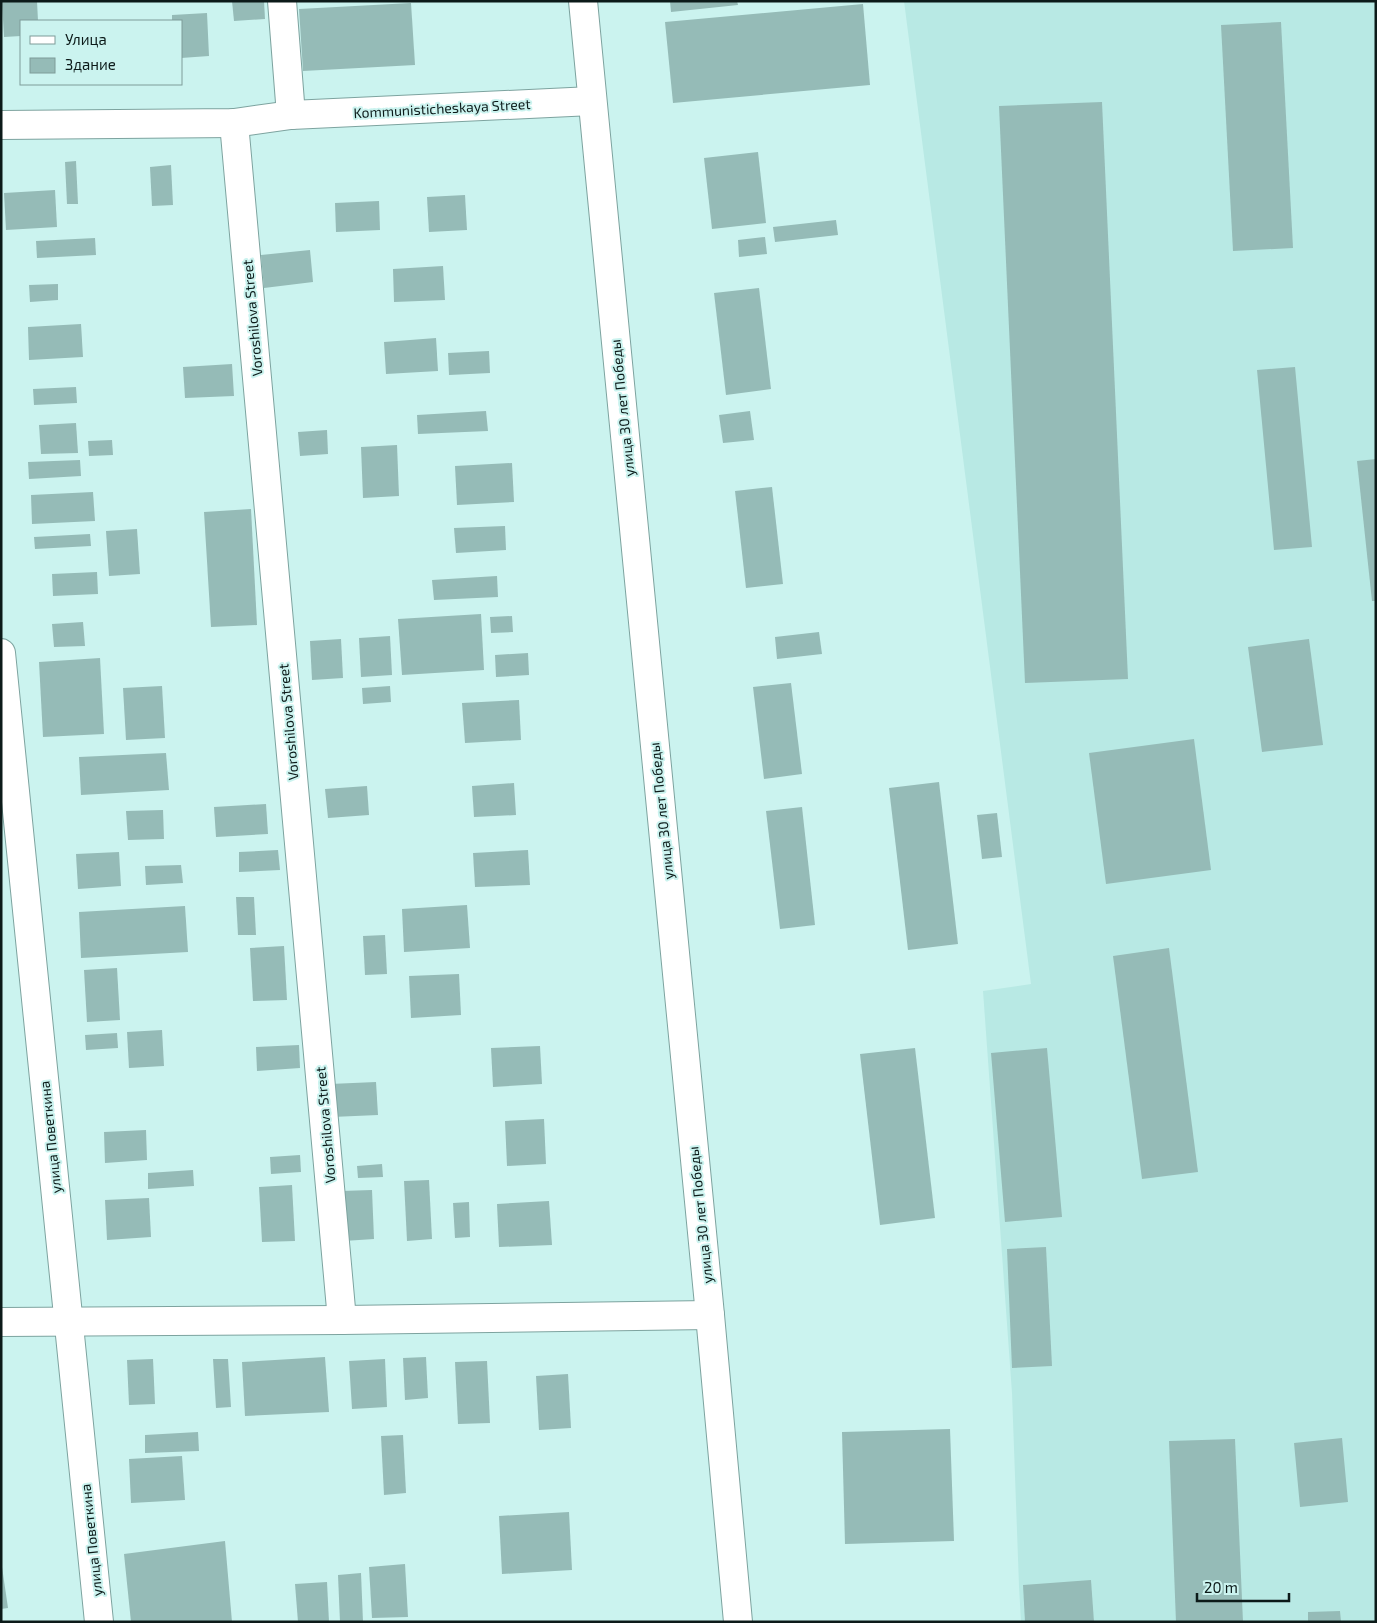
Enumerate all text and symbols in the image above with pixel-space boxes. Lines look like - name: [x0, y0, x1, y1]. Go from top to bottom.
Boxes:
- legend: [20, 20, 182, 85]
- text: Улица: [65, 30, 107, 48]
- text: Здание: [65, 55, 116, 73]
- street label: Kommunisticheskaya Street: [353, 95, 531, 121]
- street label: Voroshilova Street: [238, 259, 266, 377]
- street label: улица 30 лет Победы: [606, 339, 638, 477]
- street label: Voroshilova Street: [274, 663, 302, 781]
- street label: улица 30 лет Победы: [645, 742, 677, 880]
- street label: Voroshilova Street: [311, 1066, 339, 1184]
- street label: улица Поветкина: [36, 1080, 64, 1194]
- street label: улица 30 лет Победы: [684, 1146, 716, 1284]
- street label: улица Поветкина: [77, 1483, 105, 1597]
- scale bar: [1197, 1570, 1290, 1602]
- text: 20 m: [1204, 1578, 1238, 1596]

